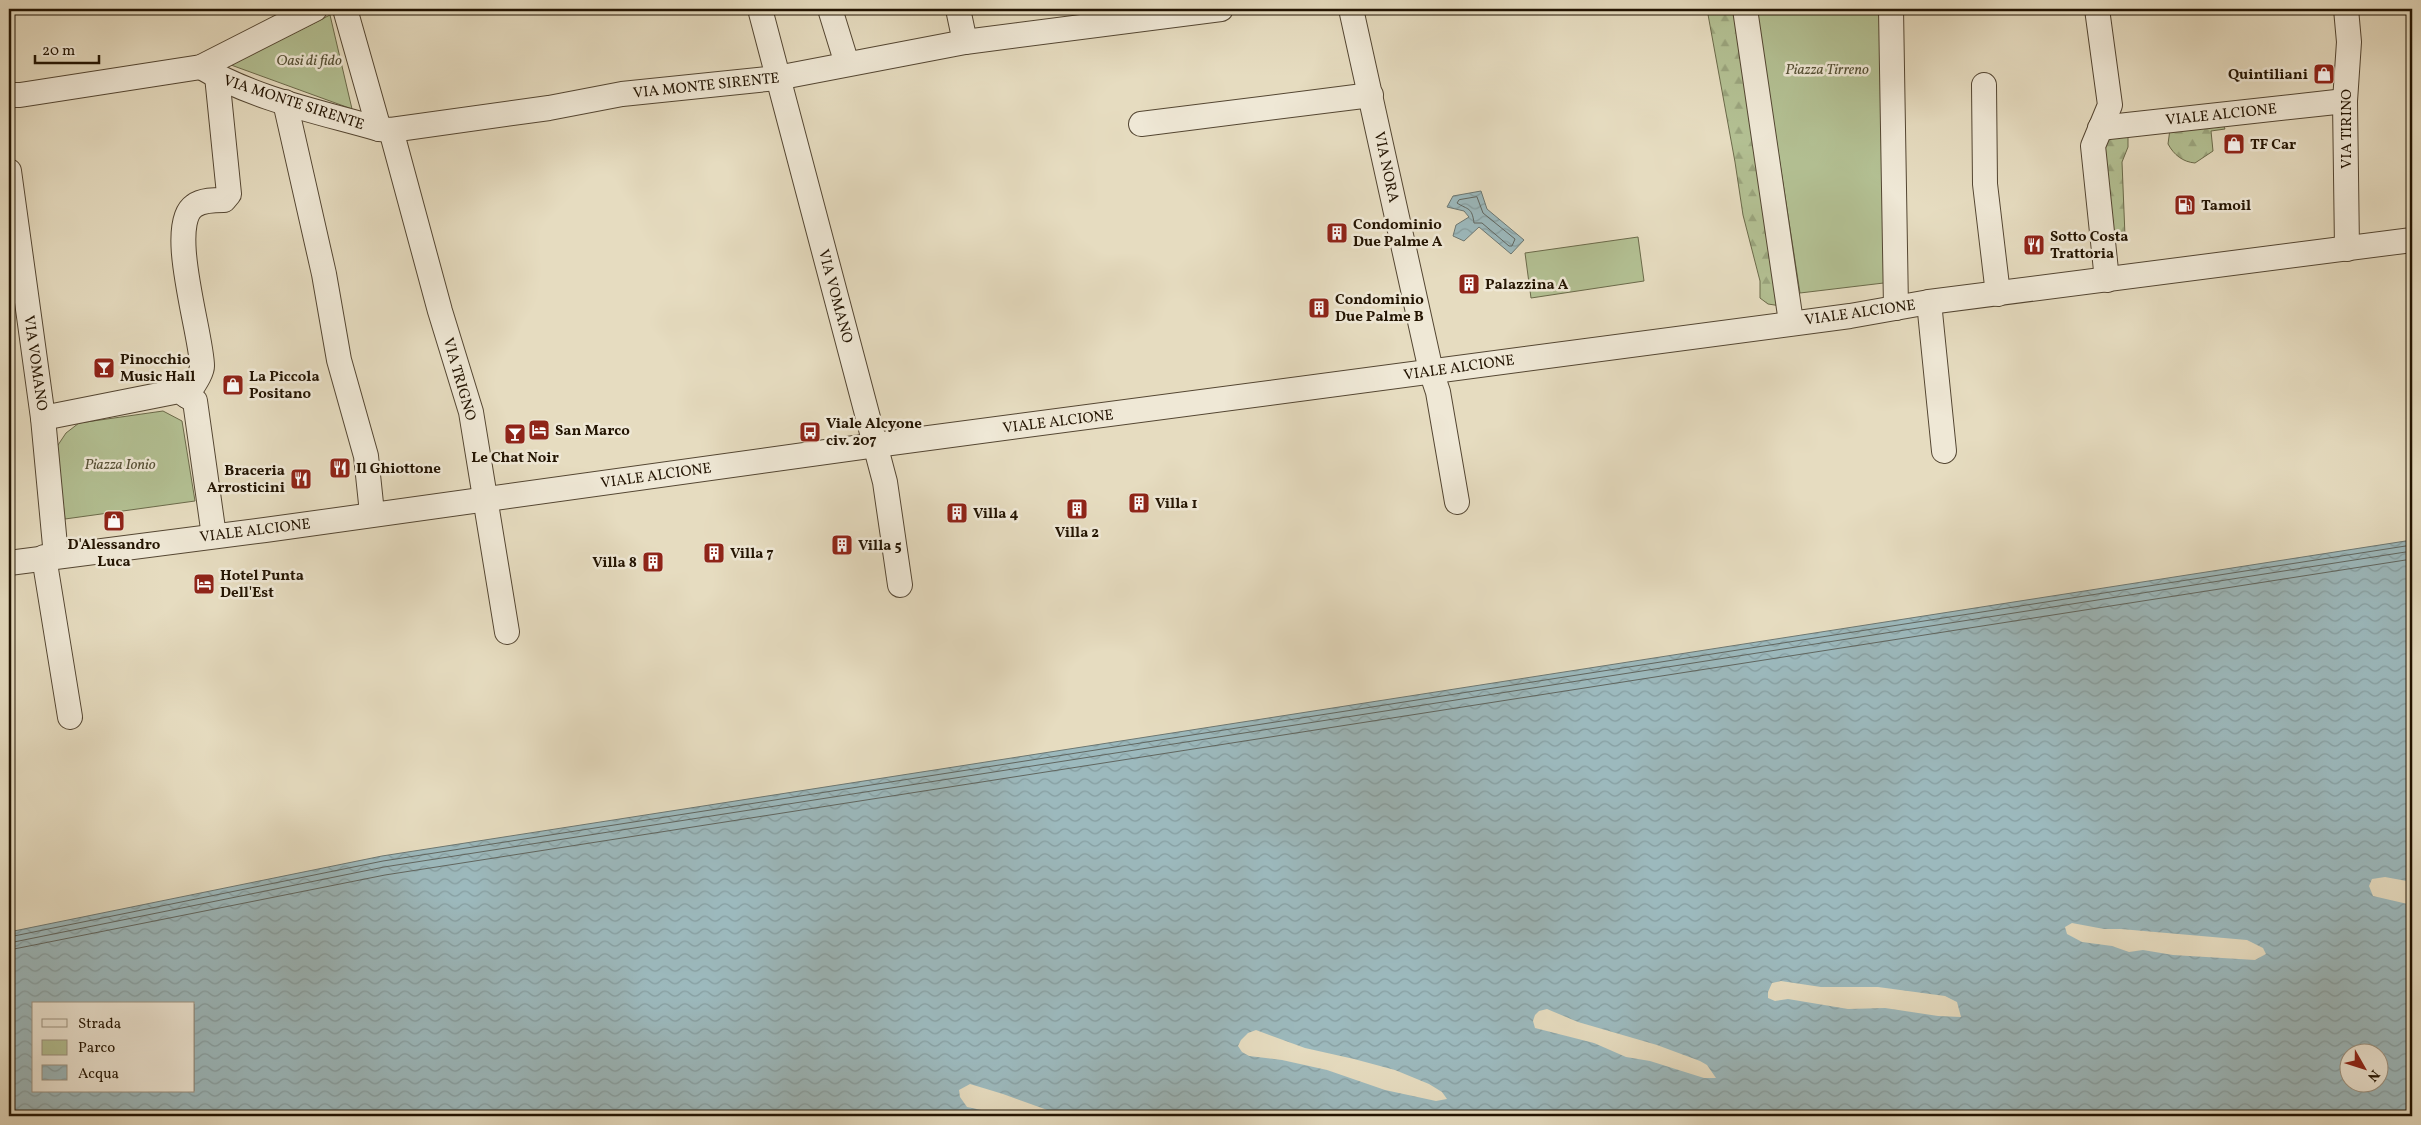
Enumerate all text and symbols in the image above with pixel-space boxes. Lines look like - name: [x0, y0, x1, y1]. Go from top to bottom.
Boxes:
- scale bar: [35, 32, 99, 64]
- text: 20 m: [42, 41, 75, 62]
- park label: Oasi di fido: [276, 51, 342, 72]
- park label: Piazza Tirreno: [1785, 60, 1869, 81]
- shop icon: Quintiliani: [2312, 62, 2336, 86]
- place label: Quintiliani: [2228, 65, 2308, 86]
- street label: VIA MONTE SIRENTE: [632, 68, 780, 105]
- street label: VIA MONTE SIRENTE: [220, 71, 367, 136]
- street label: VIA TIRINO: [2337, 89, 2358, 169]
- street label: VIALE ALCIONE: [2164, 99, 2278, 132]
- street label: VIA NORA: [1368, 130, 1403, 205]
- shop icon: TF Car: [2222, 132, 2246, 156]
- place label: TF Car: [2250, 135, 2296, 156]
- fuel station icon: Tamoil: [2173, 193, 2197, 217]
- place label: Tamoil: [2201, 196, 2251, 217]
- place label: Condominio Due Palme A: [1353, 215, 1443, 253]
- building icon: Condominio Due Palme A: [1325, 221, 1349, 245]
- place label: Sotto Costa Trattoria: [2050, 227, 2129, 265]
- restaurant icon: Sotto Costa Trattoria: [2022, 233, 2046, 257]
- street label: VIA VOMANO: [812, 247, 857, 346]
- building icon: Palazzina A: [1457, 272, 1481, 296]
- place label: Palazzina A: [1485, 275, 1569, 296]
- place label: Condominio Due Palme B: [1335, 290, 1424, 328]
- street label: VIALE ALCIONE: [1803, 295, 1917, 332]
- building icon: Condominio Due Palme B: [1307, 296, 1331, 320]
- street label: VIA VOMANO: [17, 314, 52, 412]
- street label: VIA TRIGNO: [437, 335, 480, 424]
- place label: Pinocchio Music Hall: [120, 350, 195, 388]
- street label: VIALE ALCIONE: [1402, 350, 1516, 387]
- bar icon: Pinocchio Music Hall: [92, 356, 116, 380]
- place label: La Piccola Positano: [249, 367, 320, 405]
- shop icon: La Piccola Positano: [221, 373, 245, 397]
- street label: VIALE ALCIONE: [1001, 405, 1115, 440]
- place label: Viale Alcyone civ. 207: [826, 414, 922, 452]
- hotel icon: San Marco: [527, 418, 551, 442]
- bus stop icon: Viale Alcyone civ. 207: [798, 420, 822, 444]
- place label: San Marco: [555, 421, 630, 442]
- bar icon: Le Chat Noir: [503, 422, 527, 446]
- place label: Le Chat Noir: [471, 448, 559, 469]
- park label: Piazza Ionio: [84, 455, 156, 476]
- restaurant icon: Il Ghiottone: [328, 456, 352, 480]
- street label: VIALE ALCIONE: [599, 458, 713, 495]
- place label: Il Ghiottone: [356, 459, 441, 480]
- place label: Braceria Arrosticini: [207, 461, 285, 499]
- restaurant icon: Braceria Arrosticini: [289, 467, 313, 491]
- building icon: Villa 1: [1127, 491, 1151, 515]
- place label: Villa 1: [1155, 494, 1198, 515]
- building icon: Villa 2: [1065, 497, 1089, 521]
- building icon: Villa 4: [945, 501, 969, 525]
- place label: Villa 4: [973, 504, 1019, 525]
- shop icon: D'Alessandro Luca: [102, 509, 126, 533]
- street label: VIALE ALCIONE: [198, 514, 312, 549]
- place label: Villa 2: [1055, 523, 1099, 544]
- building icon: Villa 5: [830, 533, 854, 557]
- place label: D'Alessandro Luca: [68, 535, 161, 573]
- place label: Villa 5: [858, 536, 902, 557]
- building icon: Villa 7: [702, 541, 726, 565]
- place label: Villa 7: [730, 544, 774, 565]
- building icon: Villa 8: [641, 550, 665, 574]
- place label: Villa 8: [592, 553, 637, 574]
- place label: Hotel Punta Dell'Est: [220, 566, 304, 604]
- hotel icon: Hotel Punta Dell'Est: [192, 572, 216, 596]
- legend: [32, 1002, 195, 1092]
- text: Strada: [78, 1014, 121, 1035]
- text: Parco: [78, 1038, 115, 1059]
- north arrow: [2338, 1042, 2388, 1092]
- text: Acqua: [78, 1064, 119, 1085]
- text: N: [2362, 1065, 2384, 1085]

